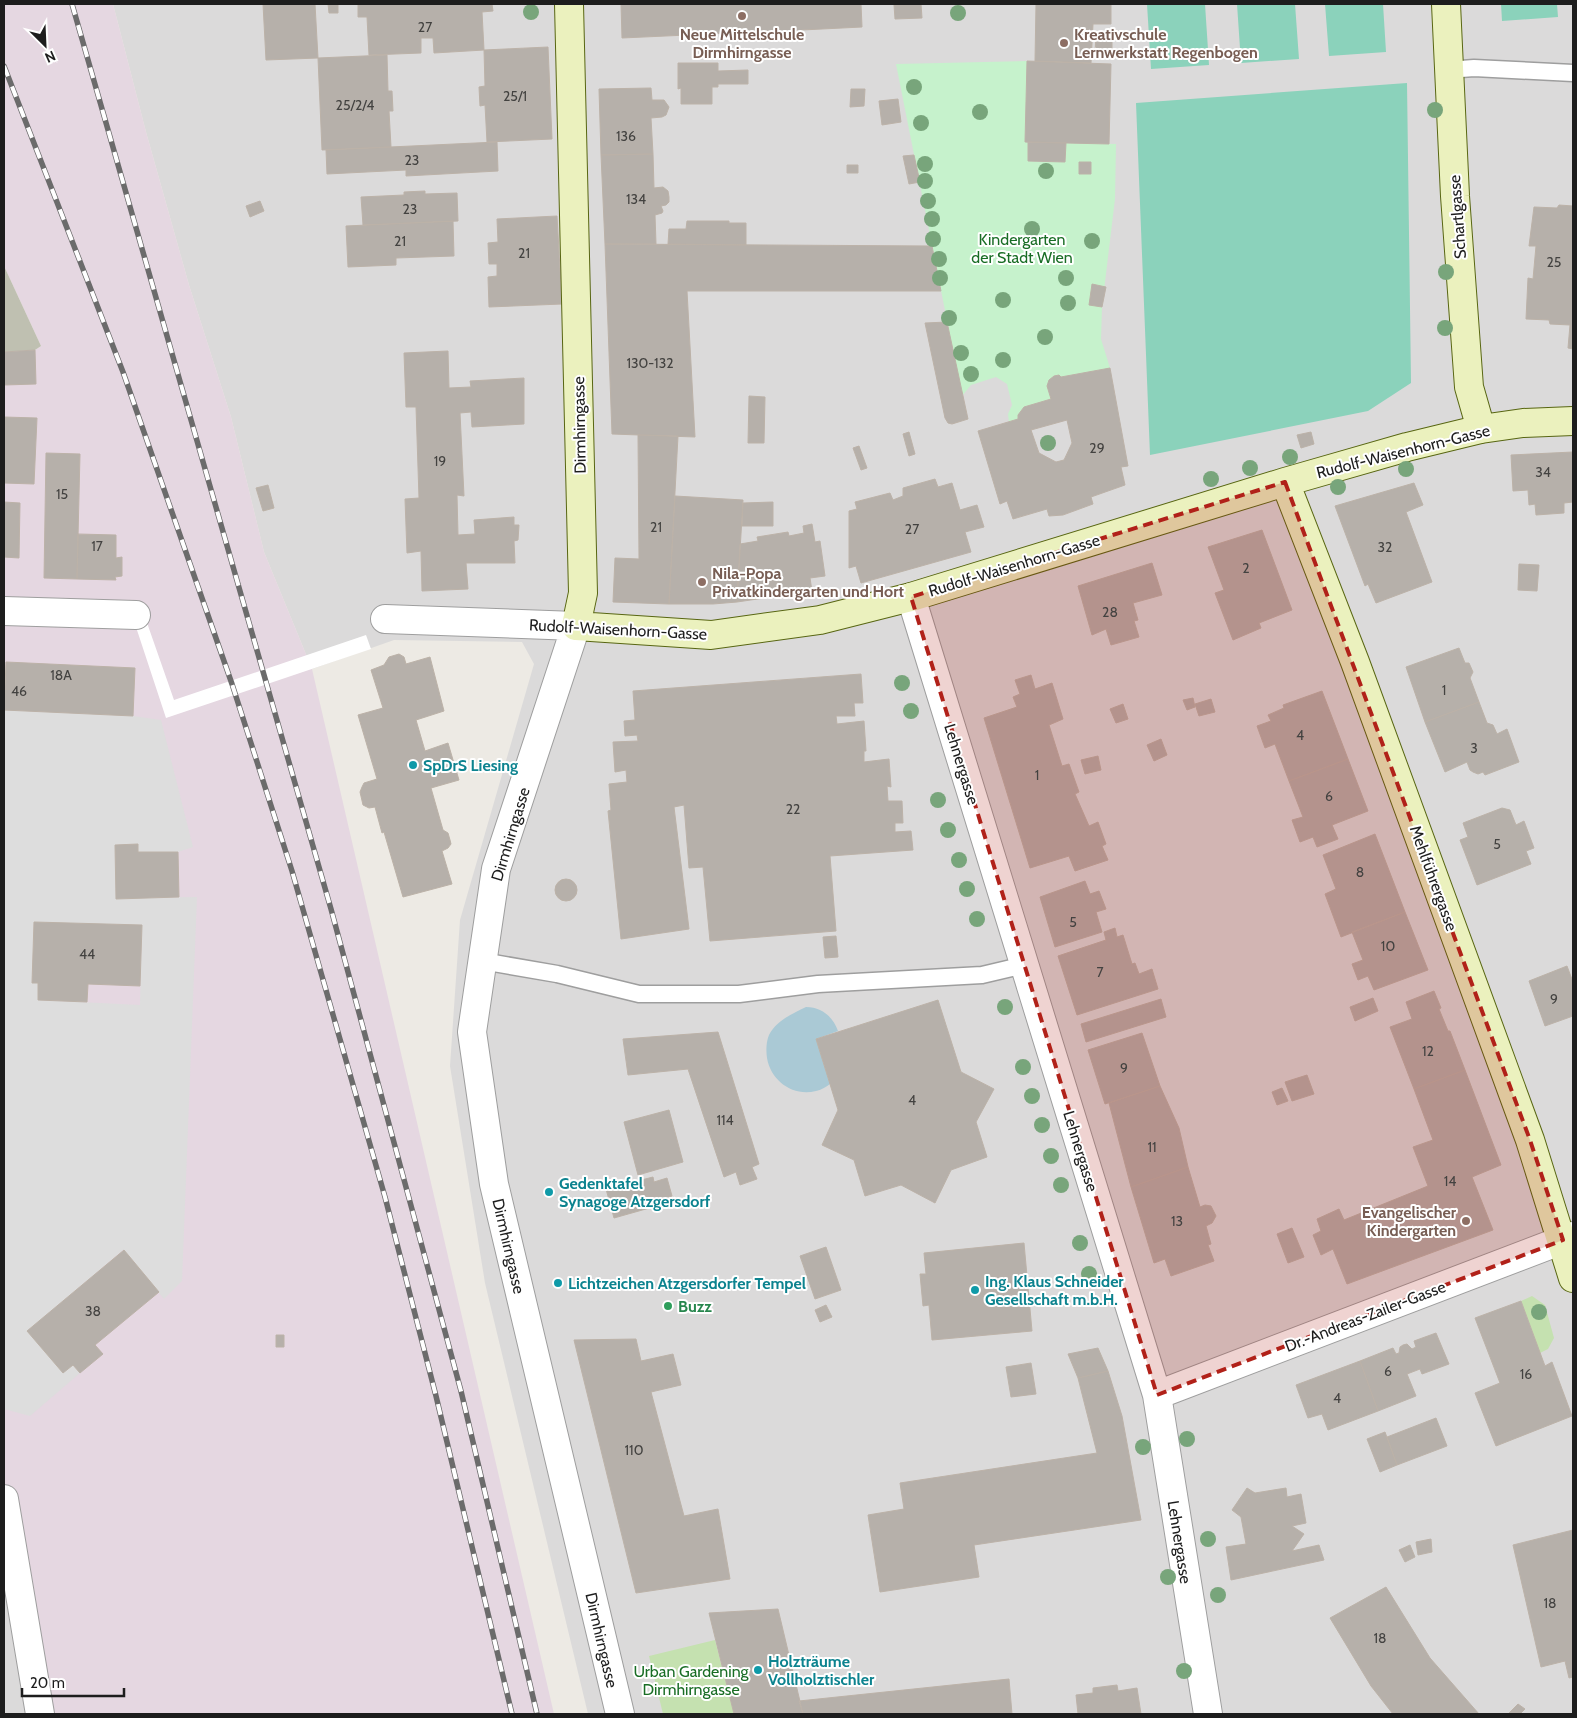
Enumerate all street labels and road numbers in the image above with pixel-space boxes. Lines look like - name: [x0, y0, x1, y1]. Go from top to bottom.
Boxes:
- street label: Schartlgasse: [1445, 174, 1470, 260]
- street label: Dirmhirngasse: [569, 376, 590, 474]
- street label: Rudolf-Waisenhorn-Gasse: [1314, 421, 1492, 482]
- street label: Rudolf-Waisenhorn-Gasse: [926, 530, 1102, 601]
- street label: Rudolf-Waisenhorn-Gasse: [528, 615, 708, 644]
- street label: Lehnergasse: [940, 721, 983, 807]
- street label: Dirmhirngasse: [487, 785, 534, 883]
- street label: Mehlführergasse: [1406, 823, 1461, 934]
- street label: Lehnergasse: [1059, 1108, 1102, 1194]
- street label: Dirmhirngasse: [488, 1197, 529, 1296]
- street label: Dr.-Andreas-Zailer-Gasse: [1282, 1277, 1448, 1356]
- street label: Lehnergasse: [1164, 1499, 1195, 1585]
- street label: Dirmhirngasse: [581, 1591, 622, 1690]

